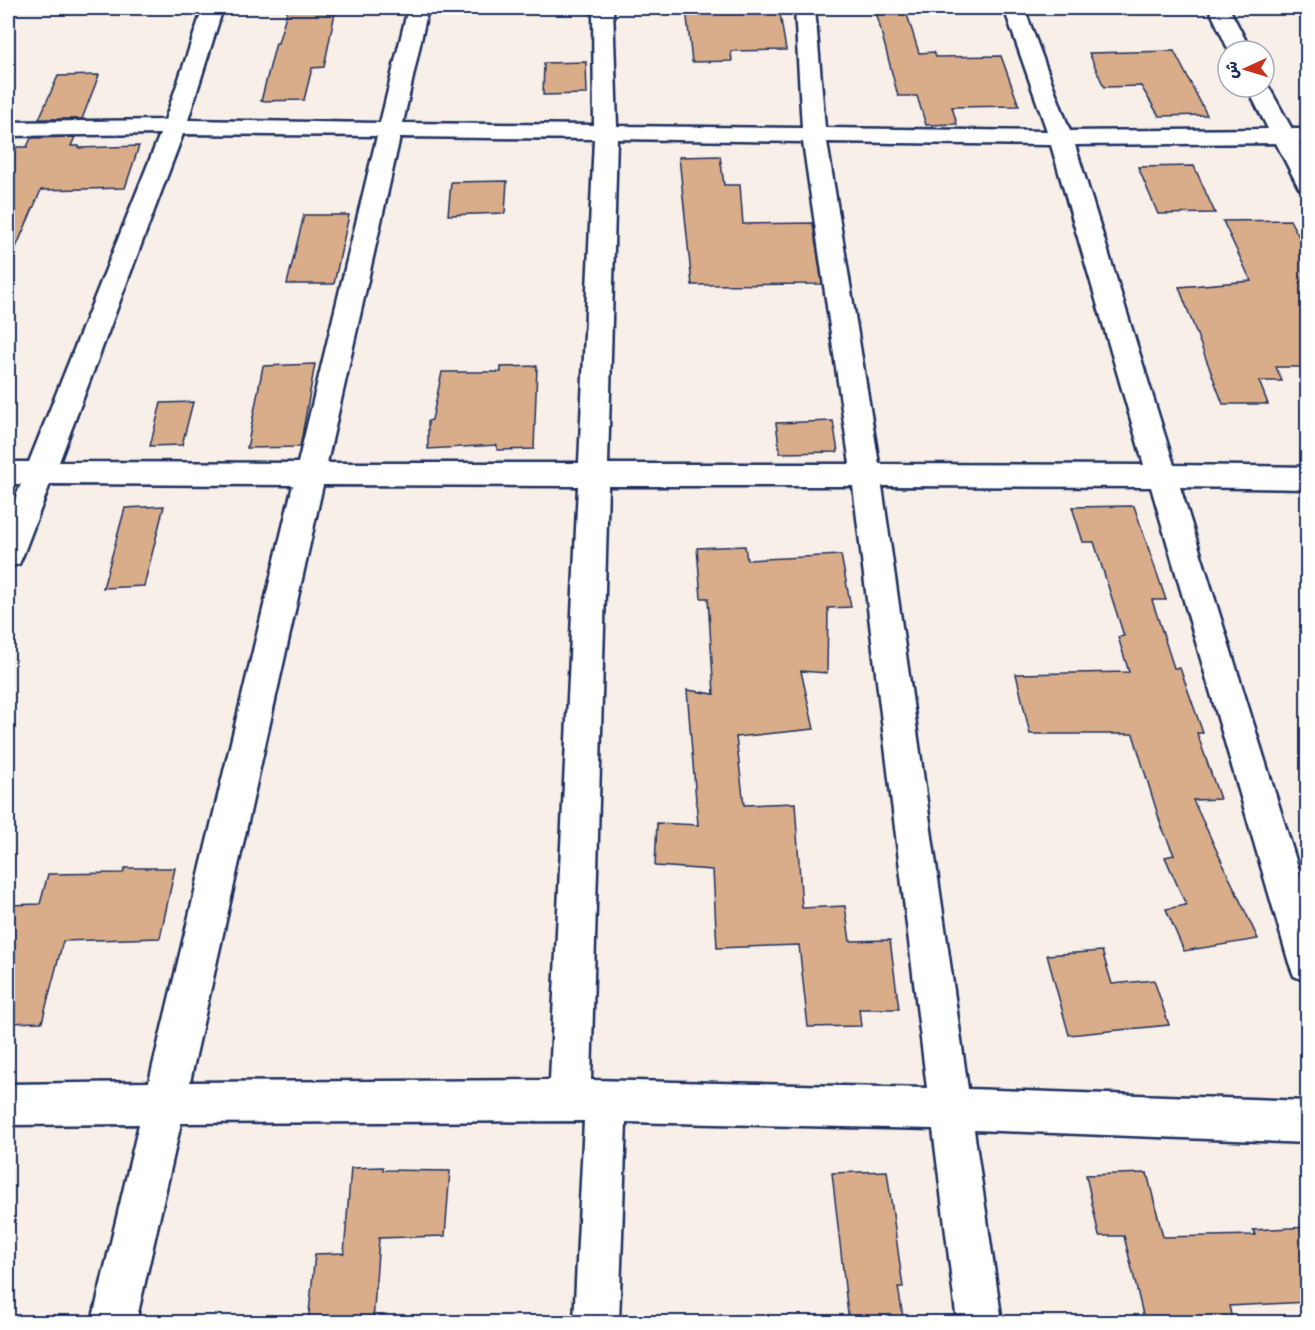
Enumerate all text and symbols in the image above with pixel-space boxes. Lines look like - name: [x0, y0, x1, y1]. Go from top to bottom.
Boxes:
- north arrow: [1216, 39, 1276, 99]
- text: ش: [1221, 60, 1243, 79]

